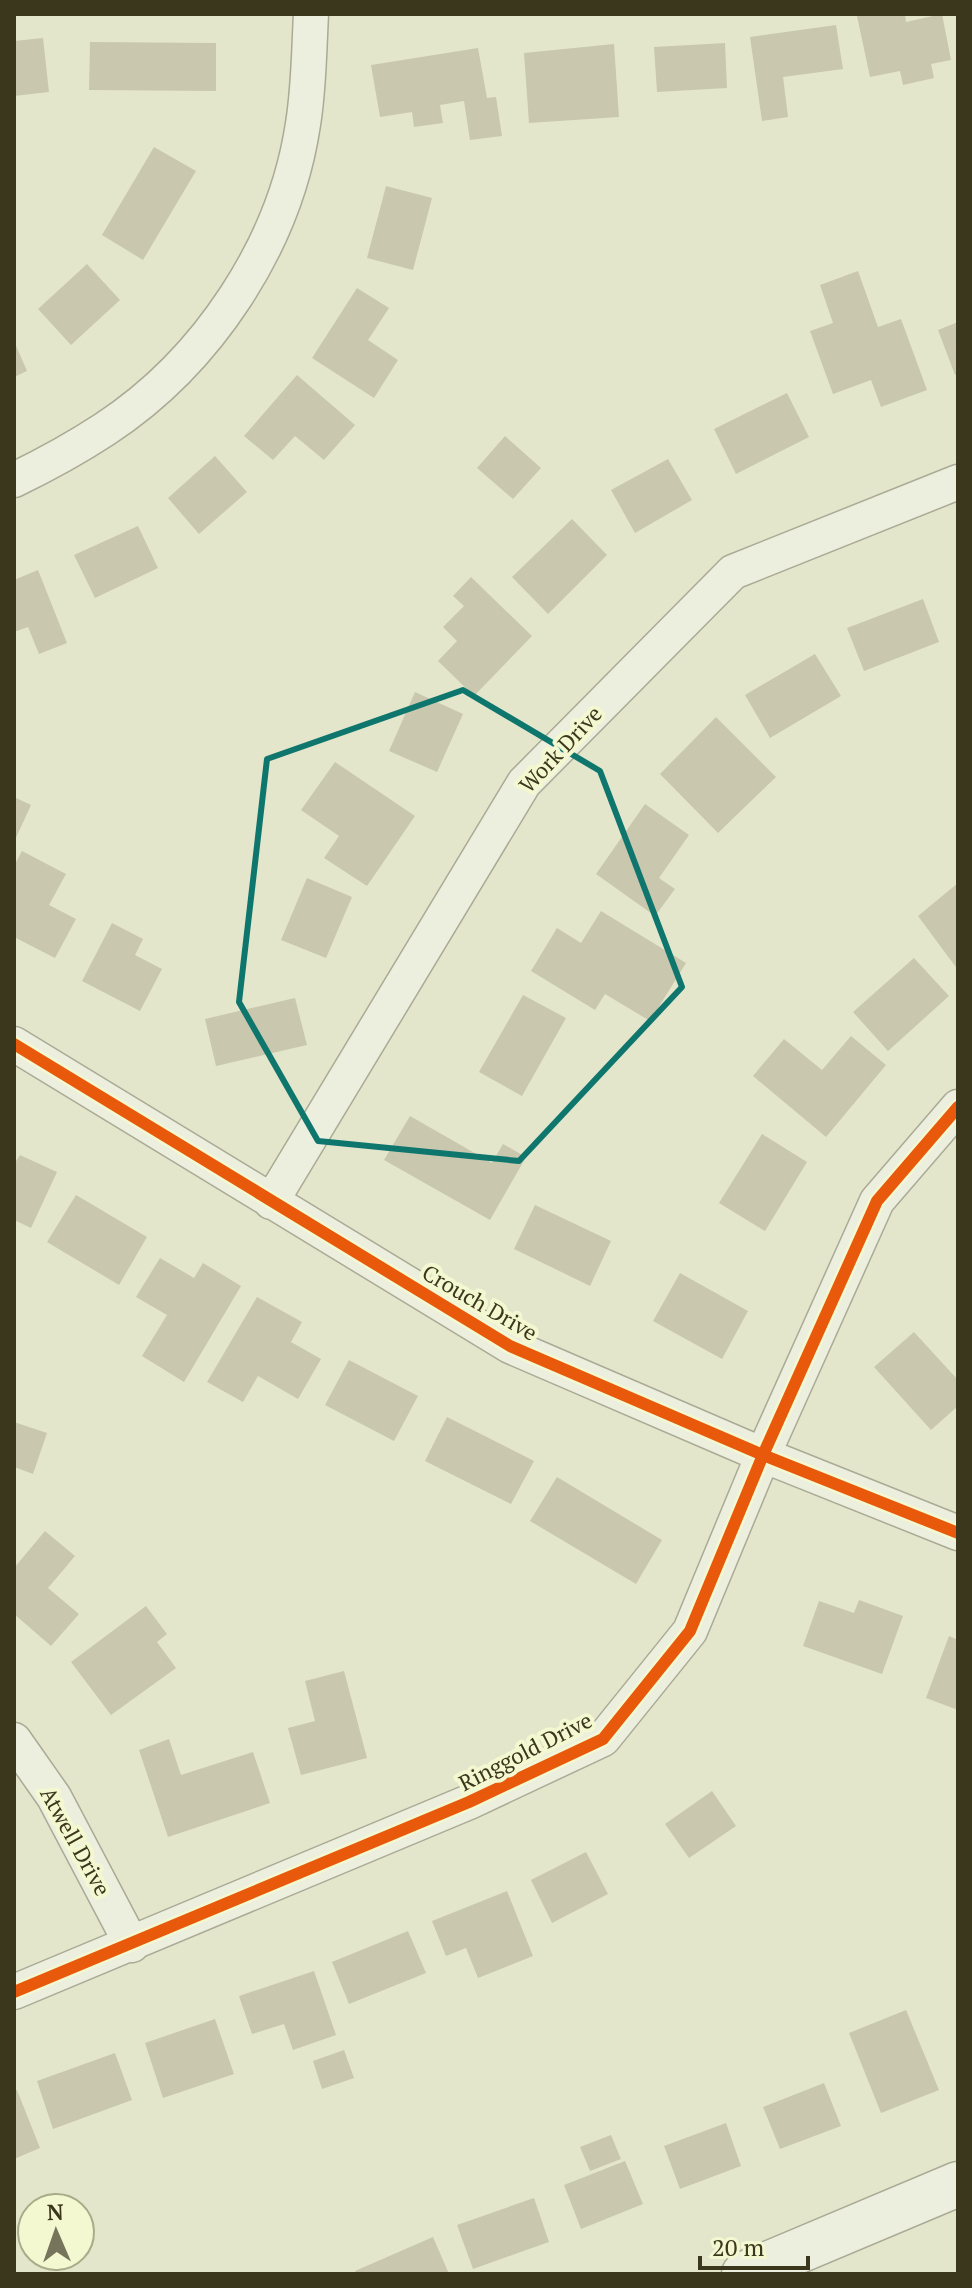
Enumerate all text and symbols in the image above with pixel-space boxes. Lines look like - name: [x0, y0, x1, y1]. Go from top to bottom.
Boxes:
- street label: Work Drive: [512, 699, 608, 799]
- street label: Crouch Drive: [417, 1257, 543, 1347]
- street label: Ringgold Drive: [454, 1705, 596, 1797]
- street label: Atwell Drive: [34, 1781, 118, 1901]
- north arrow: [16, 2192, 96, 2272]
- text: N: [46, 2197, 64, 2226]
- scale bar: [700, 2220, 808, 2270]
- text: 20 m: [712, 2231, 764, 2263]

